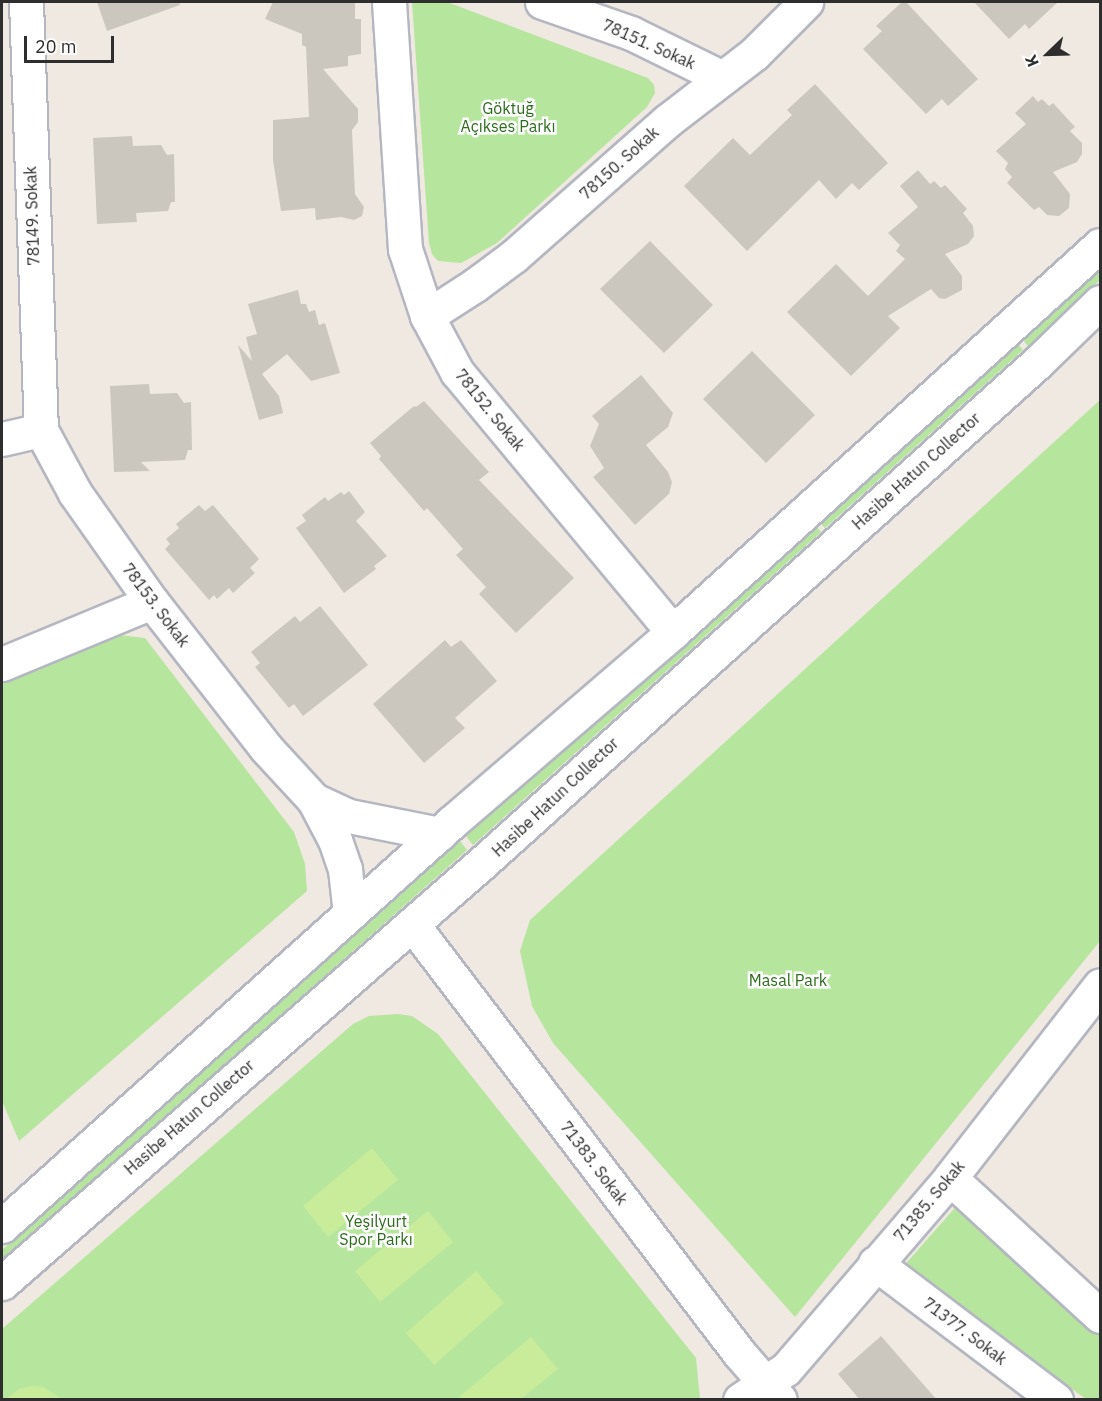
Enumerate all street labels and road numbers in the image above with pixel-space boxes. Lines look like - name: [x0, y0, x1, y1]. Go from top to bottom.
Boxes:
- street label: 78151. Sokak: [600, 15, 698, 73]
- street label: 78150. Sokak: [576, 123, 662, 203]
- street label: 78149. Sokak: [21, 166, 43, 266]
- street label: 78152. Sokak: [451, 365, 529, 455]
- street label: Hasibe Hatun Collector: [848, 408, 984, 534]
- street label: 78153. Sokak: [118, 559, 194, 651]
- street label: Hasibe Hatun Collector: [488, 733, 622, 861]
- street label: Hasibe Hatun Collector: [120, 1055, 258, 1179]
- street label: 71383. Sokak: [556, 1117, 632, 1209]
- street label: 71385. Sokak: [890, 1157, 968, 1245]
- street label: 71377. Sokak: [919, 1293, 1011, 1369]

